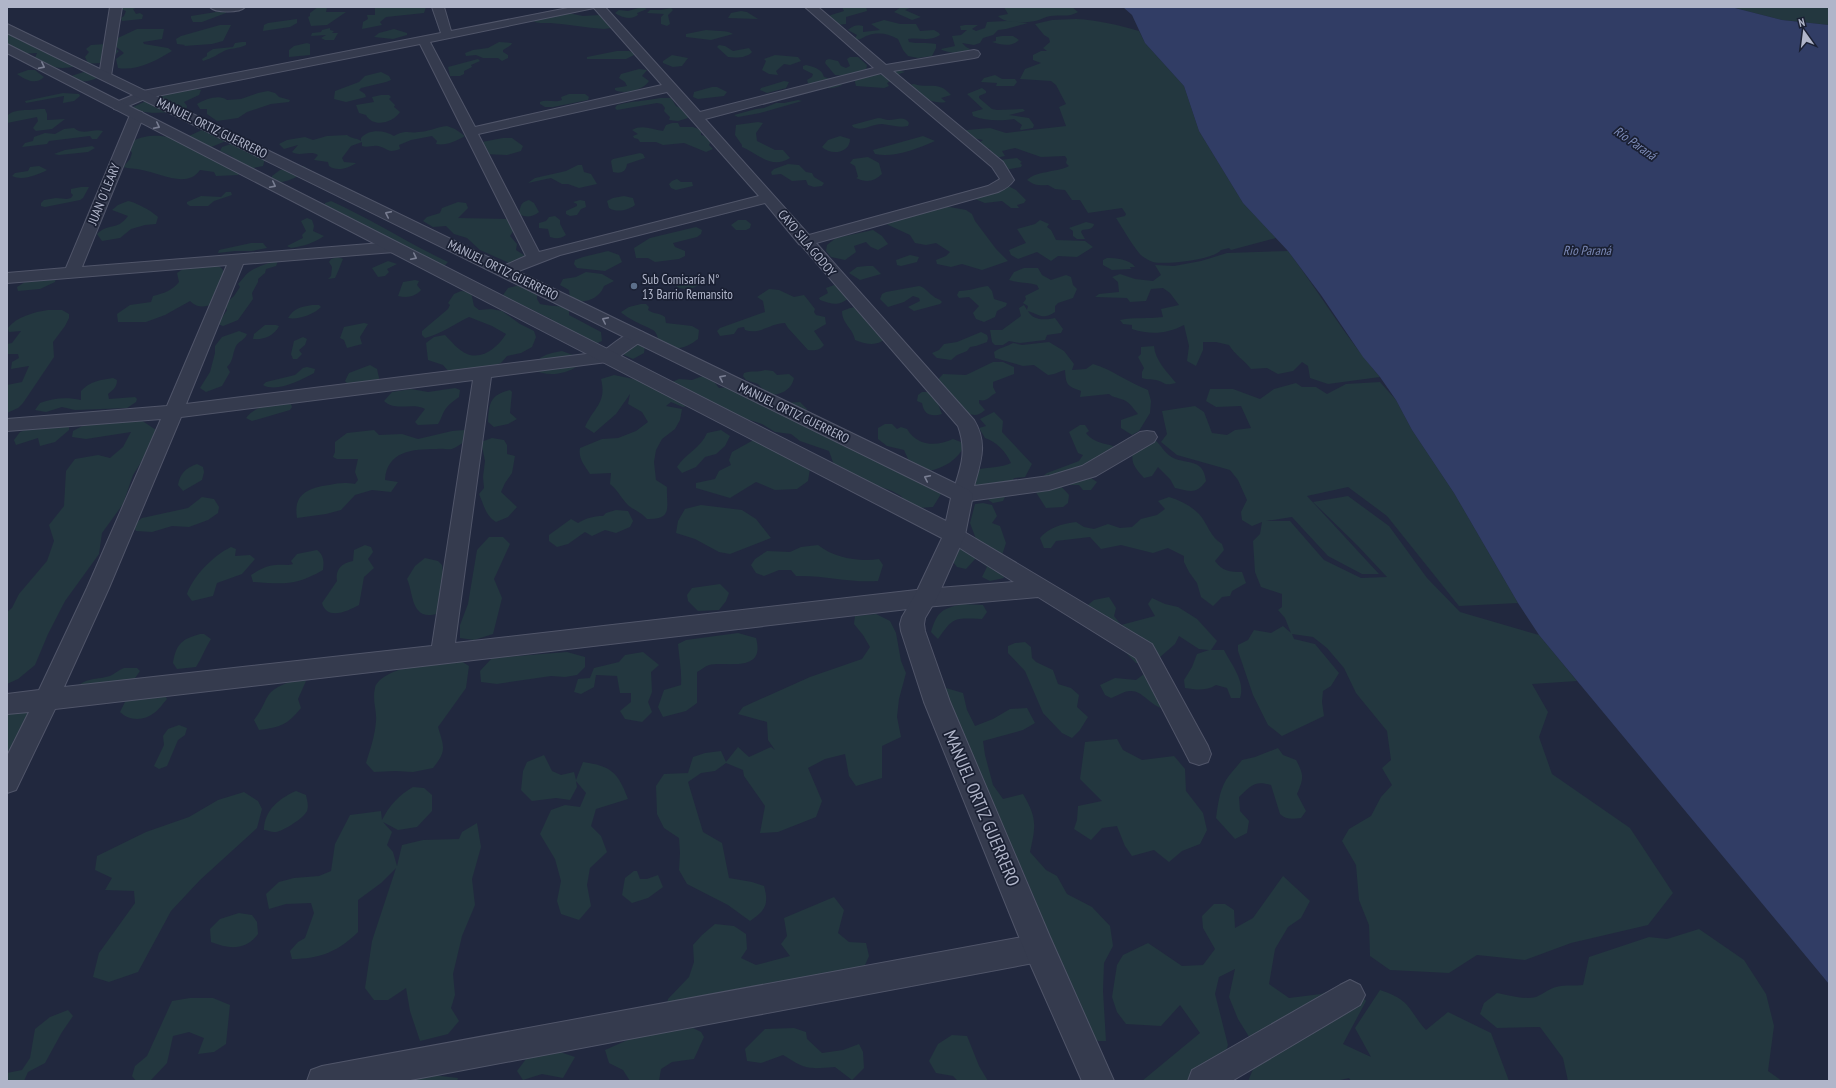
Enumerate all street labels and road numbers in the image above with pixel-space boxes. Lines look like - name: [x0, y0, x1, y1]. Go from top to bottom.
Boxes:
- street label: MANUEL ORTIZ GUERRERO: [154, 94, 270, 162]
- street label: JUAN O´LEARY: [84, 161, 124, 228]
- street label: CAYO SILA GODOY: [774, 206, 840, 280]
- street label: MANUEL ORTIZ GUERRERO: [445, 236, 561, 304]
- street label: MANUEL ORTIZ GUERRERO: [736, 379, 852, 447]
- street label: MANUEL ORTIZ GUERRERO: [939, 726, 1025, 890]

